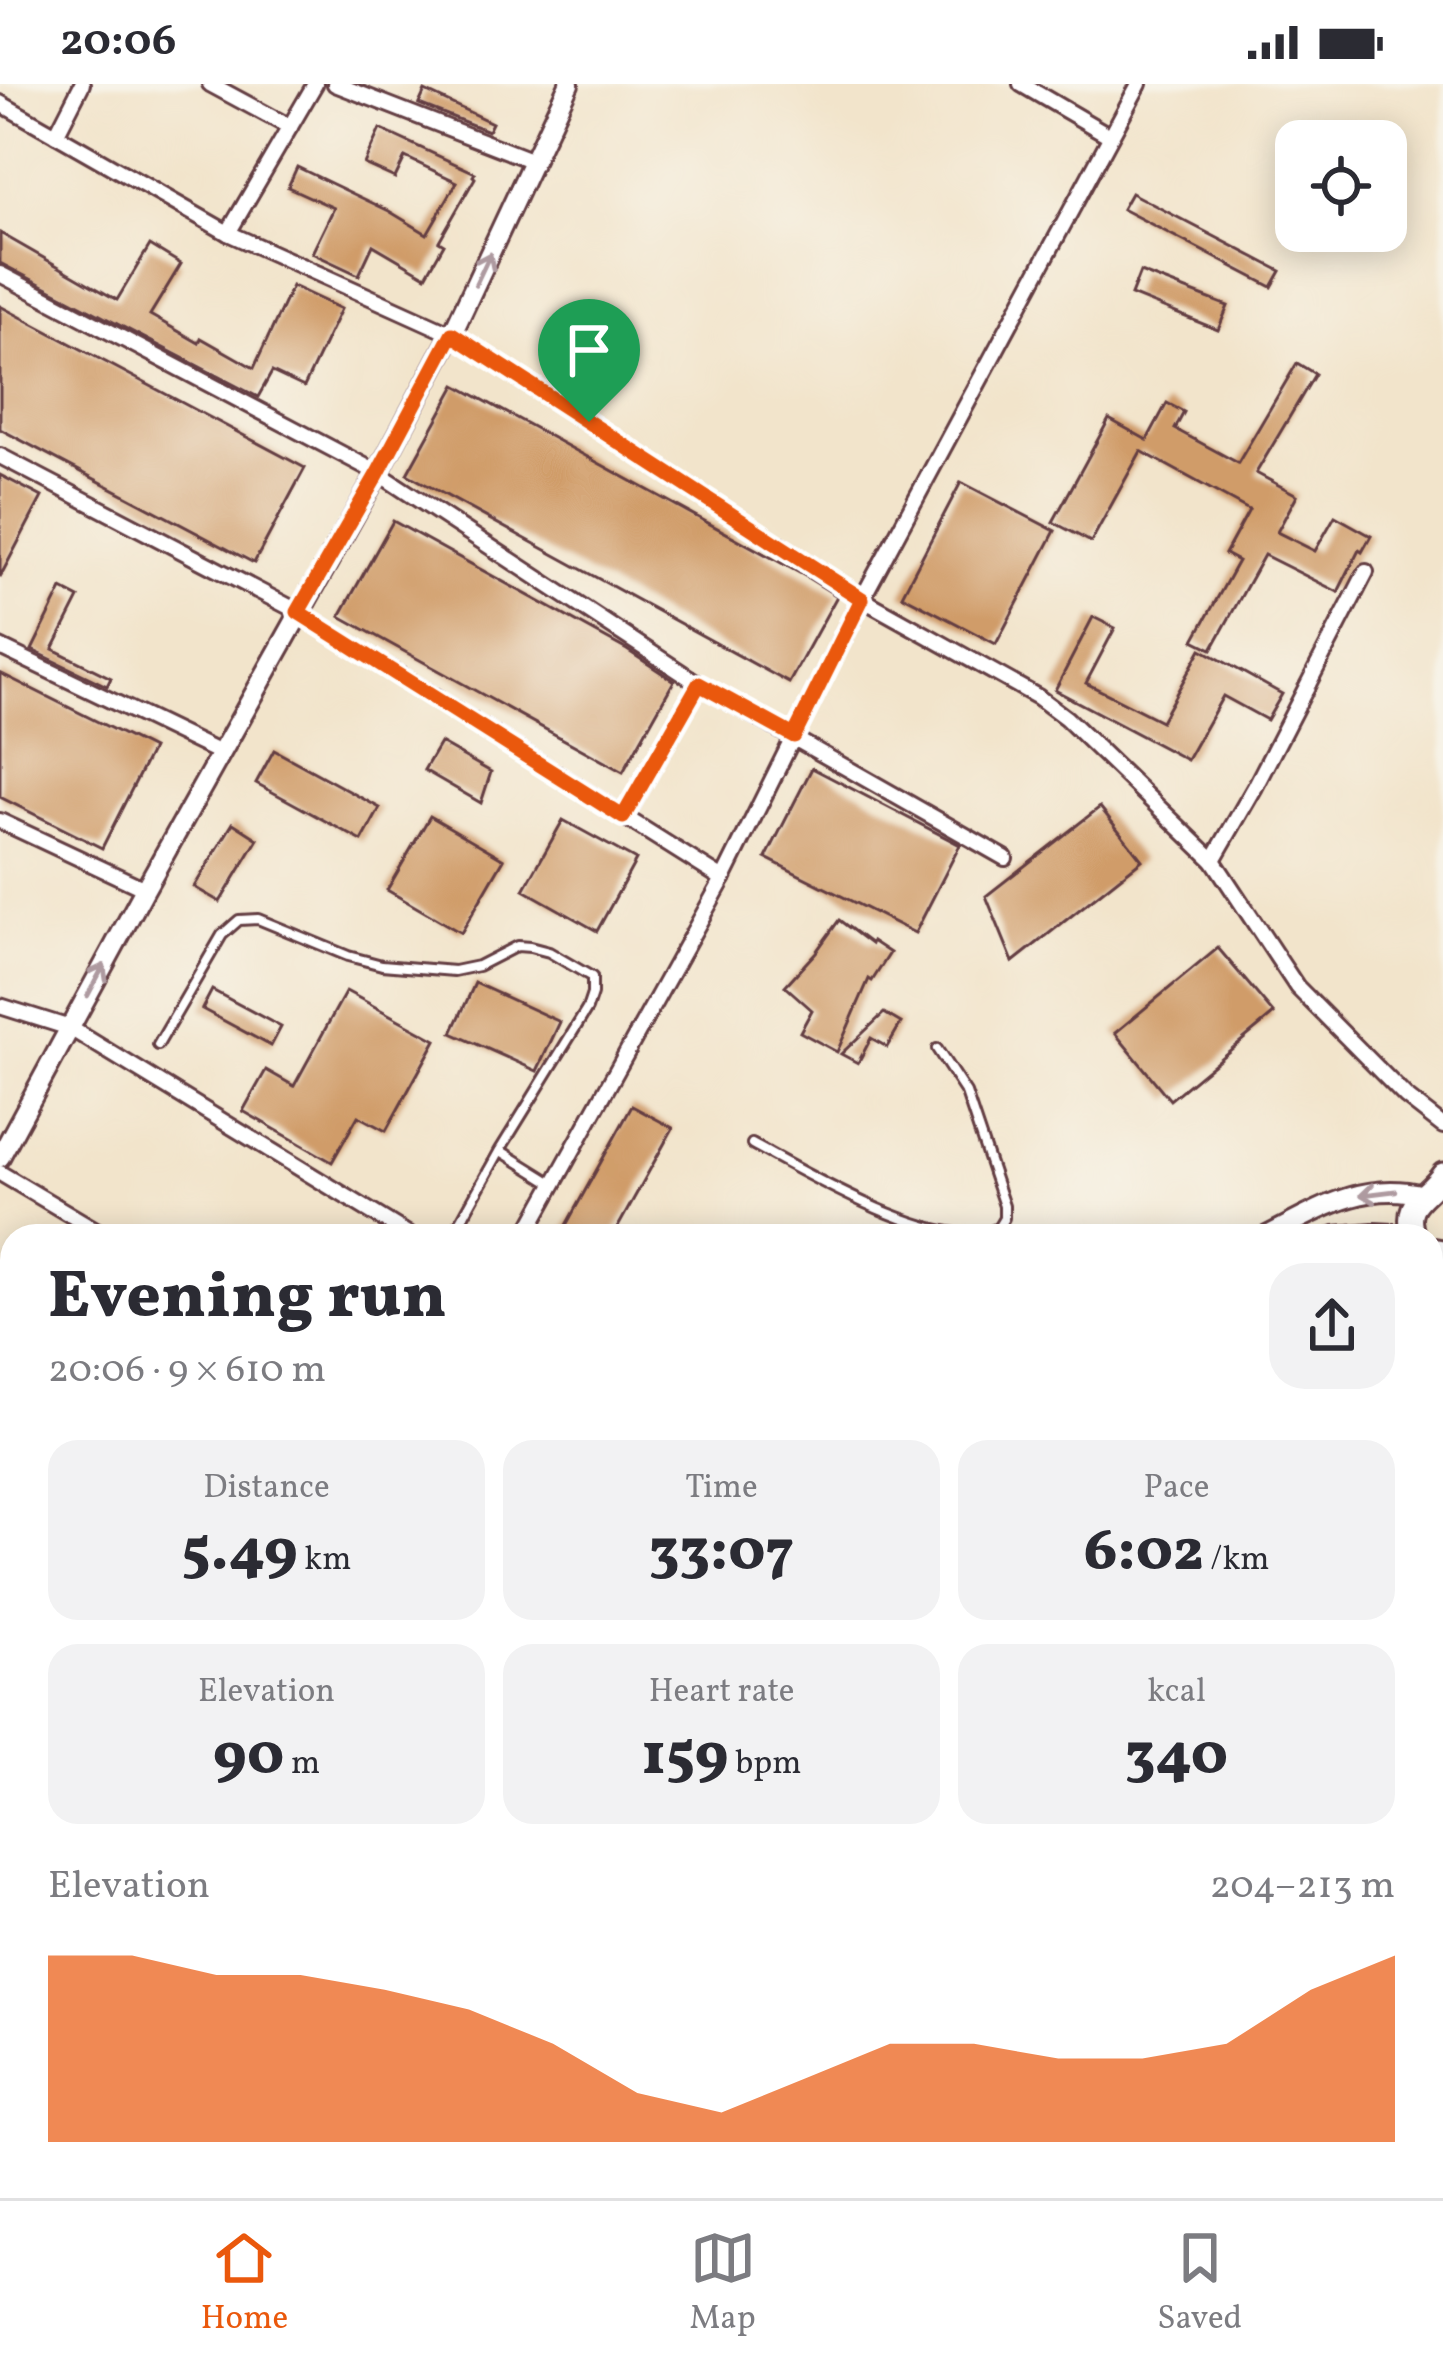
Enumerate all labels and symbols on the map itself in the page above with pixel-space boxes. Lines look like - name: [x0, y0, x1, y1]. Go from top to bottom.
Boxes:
- one-way arrow: [473, 252, 495, 288]
- pin: [538, 299, 640, 422]
- one-way arrow: [85, 964, 108, 999]
- one-way arrow: [1359, 1182, 1398, 1205]

